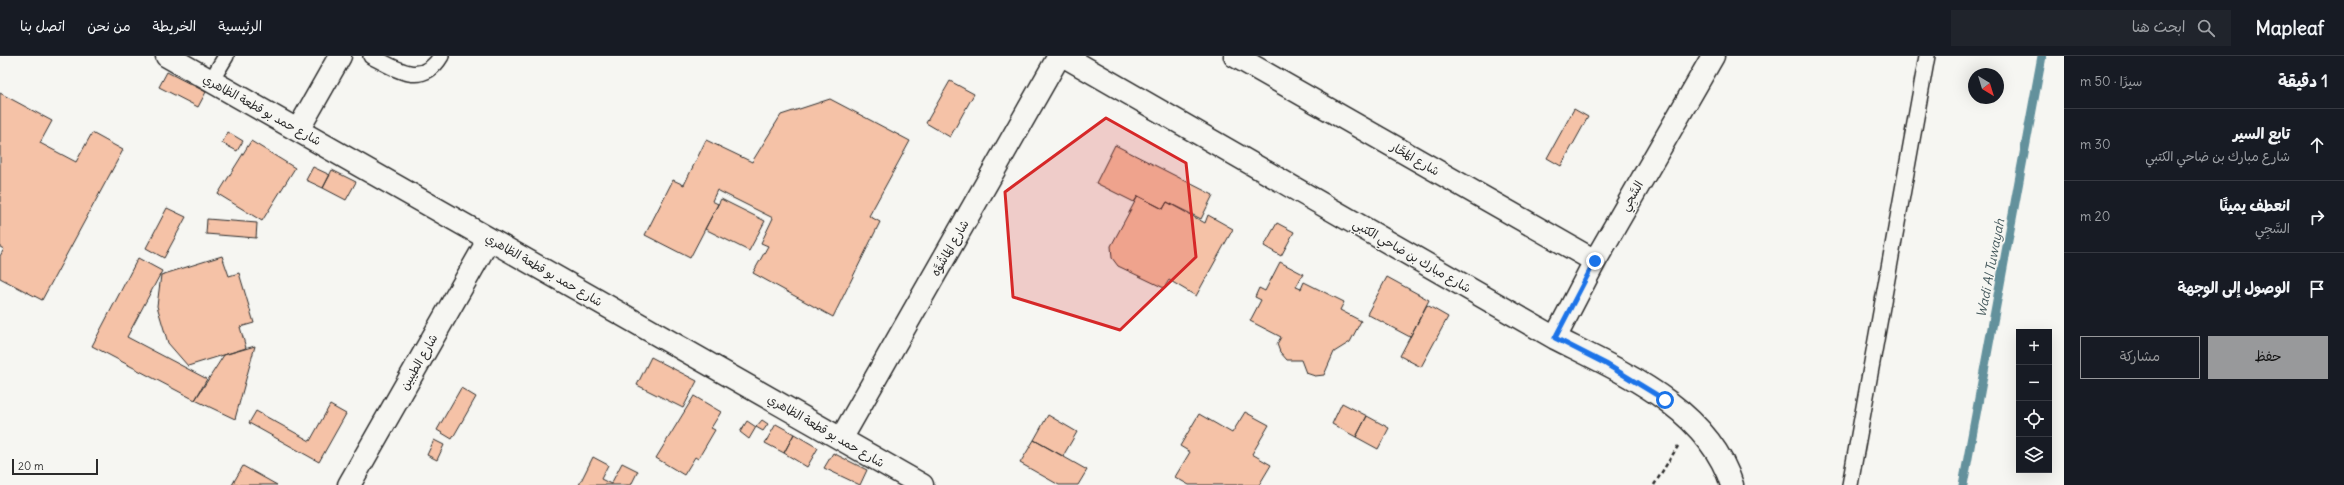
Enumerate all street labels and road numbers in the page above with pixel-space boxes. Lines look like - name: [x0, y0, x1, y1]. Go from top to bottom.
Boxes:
- street label: شارع حمد بو قطعة الظاهري: [200, 71, 324, 150]
- street label: شارع المَحَّار: [1386, 138, 1442, 180]
- street label: السَّجِي: [1617, 178, 1650, 216]
- street label: شارع مبارك بن ضاحي الكتبي: [1349, 216, 1474, 299]
- street label: شارع المَاشُوَّه: [927, 217, 973, 280]
- street label: شارع حمد بو قطعة الظاهري: [482, 230, 605, 311]
- street label: شارع الطيبين: [397, 331, 442, 393]
- street label: شارع حمد بو قطعة الظاهري: [764, 391, 887, 472]

